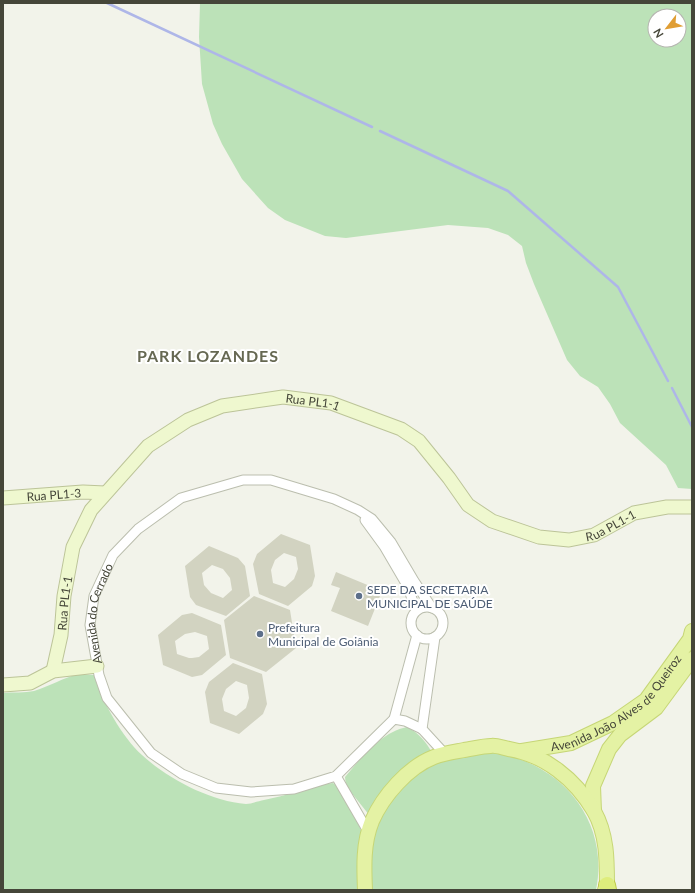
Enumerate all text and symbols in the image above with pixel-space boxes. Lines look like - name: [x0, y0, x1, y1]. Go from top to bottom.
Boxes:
- north arrow: [647, 8, 687, 48]
- text: N: [650, 26, 666, 40]
- district label: PARK LOZANDES: [137, 346, 279, 365]
- street label: Rua PL1-1: [285, 390, 342, 413]
- street label: Rua PL1-3: [26, 485, 82, 504]
- street label: Rua PL1-1: [584, 506, 638, 544]
- street label: Avenida do Cerrado: [82, 560, 116, 665]
- street label: Rua PL1-1: [54, 575, 75, 631]
- place label: SEDE DA SECRETARIA MUNICIPAL DE SAÚDE: [367, 582, 493, 611]
- marker: SEDE DA SECRETARIA MUNICIPAL DE SAÚDE: [354, 591, 364, 601]
- place label: Prefeitura Municipal de Goiânia: [268, 620, 379, 649]
- marker: Prefeitura Municipal de Goiânia: [255, 629, 265, 639]
- street label: Avenida João Alves de Queiroz: [550, 651, 684, 754]

